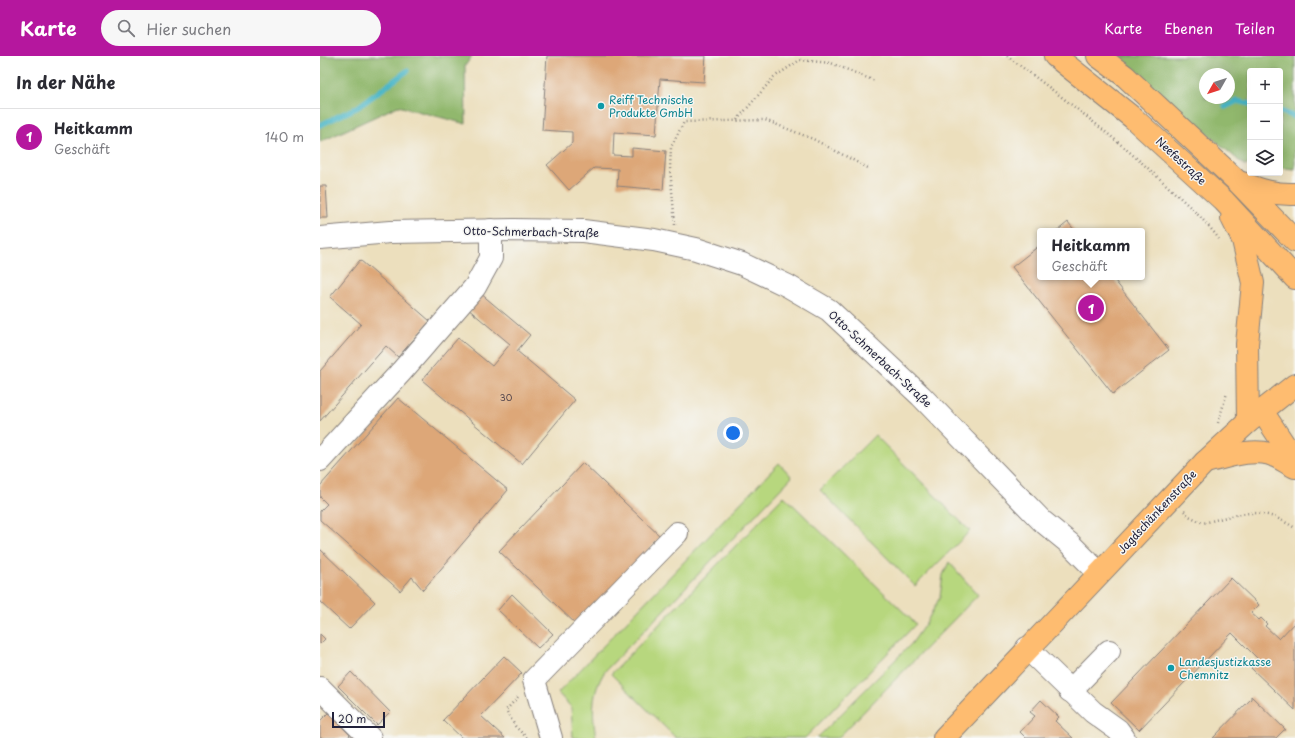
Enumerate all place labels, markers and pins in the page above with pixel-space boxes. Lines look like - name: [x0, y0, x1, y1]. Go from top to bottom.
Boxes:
- place label: Reiff Technische Produkte GmbH: [609, 91, 694, 121]
- marker: Reiff Technische Produkte GmbH: [596, 101, 606, 111]
- pin: 1: [1078, 293, 1104, 323]
- place label: Landesjustizkasse Chemnitz: [1179, 653, 1271, 683]
- marker: Landesjustizkasse Chemnitz: [1166, 663, 1176, 673]

